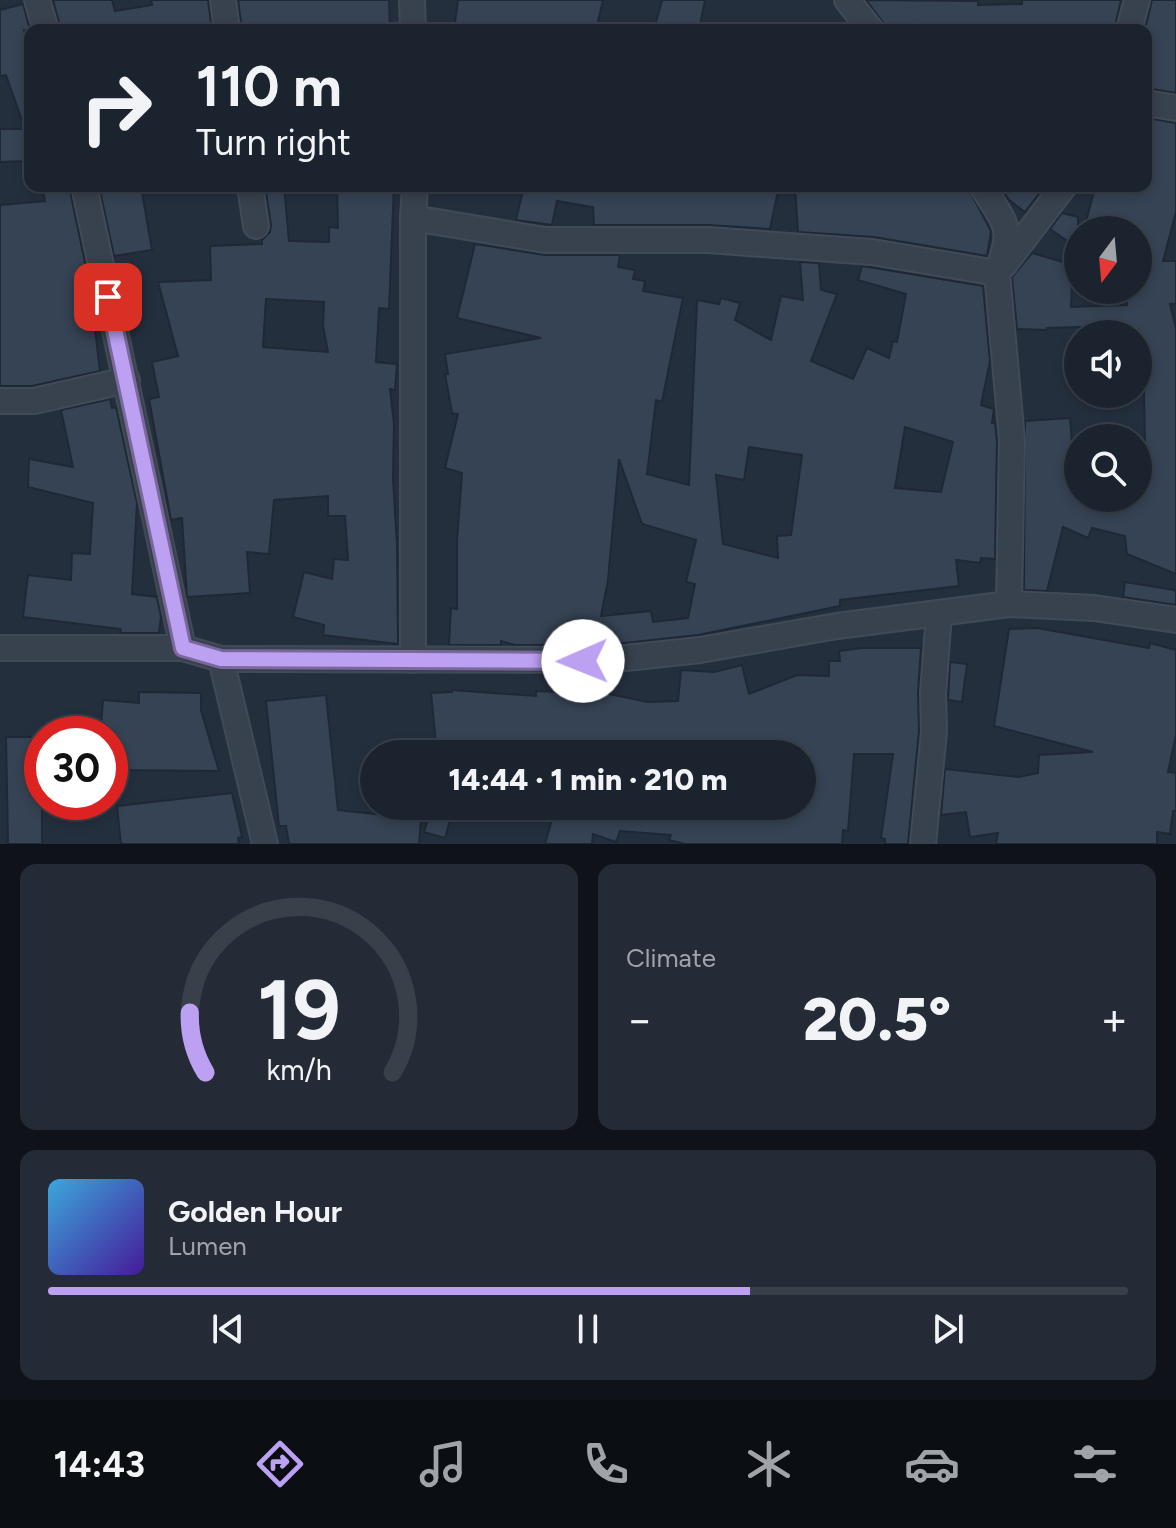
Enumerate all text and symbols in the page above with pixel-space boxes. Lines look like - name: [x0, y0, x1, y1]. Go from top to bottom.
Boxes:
- text: 110 m: [196, 53, 342, 120]
- icon: right: [64, 56, 168, 160]
- text: Turn right: [196, 121, 351, 164]
- north arrow: [1064, 216, 1152, 304]
- map controls: [1064, 216, 1152, 512]
- pin: [74, 263, 142, 331]
- icon: arrive: [86, 275, 130, 319]
- button: sound: [1064, 320, 1152, 408]
- button: search: [1064, 424, 1152, 512]
- position arrow: [541, 619, 625, 703]
- speed limit sign: 30: [24, 716, 128, 820]
- text: 14:44 · 1 min · 210 m: [449, 761, 728, 798]
- text: Climate: [626, 942, 716, 974]
- text: 19: [257, 960, 341, 1060]
- text: 20.5°: [803, 983, 951, 1055]
- text: −: [626, 993, 653, 1046]
- text: +: [1101, 993, 1128, 1046]
- text: km/h: [266, 1053, 332, 1087]
- text: Golden Hour: [168, 1193, 342, 1230]
- text: Lumen: [168, 1230, 247, 1262]
- icon: previous: [206, 1307, 250, 1351]
- icon: pause: [566, 1307, 610, 1351]
- icon: next: [926, 1307, 970, 1351]
- icon: directions: [252, 1436, 308, 1492]
- icon: music: [415, 1436, 471, 1492]
- icon: phone: [578, 1436, 634, 1492]
- icon: climate: [741, 1436, 797, 1492]
- icon: car: [904, 1436, 960, 1492]
- icon: filters: [1067, 1436, 1123, 1492]
- text: 14:43: [53, 1443, 145, 1486]

